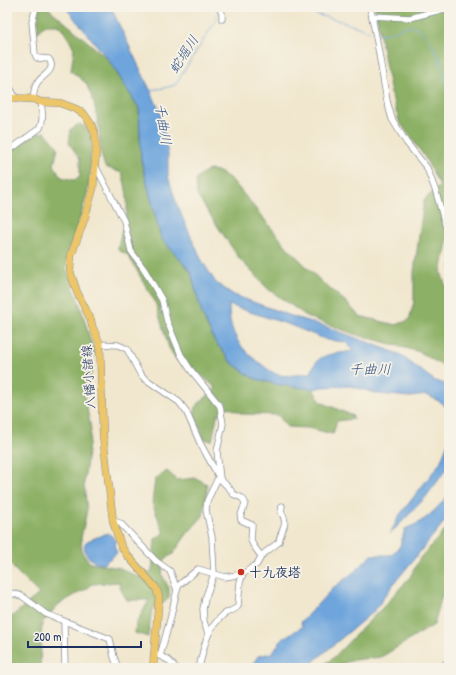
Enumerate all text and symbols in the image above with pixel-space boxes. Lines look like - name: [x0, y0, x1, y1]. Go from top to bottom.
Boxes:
- water label: 蛇堀川: [164, 31, 202, 77]
- water label: 千曲川: [151, 102, 177, 146]
- street label: 八幡小諸線: [77, 343, 99, 410]
- water label: 千曲川: [349, 359, 391, 378]
- place label: 十九夜塔: [249, 563, 301, 581]
- marker: 十九夜塔: [236, 567, 246, 577]
- scale bar: [28, 623, 141, 649]
- text: 200 m: [34, 628, 61, 645]

